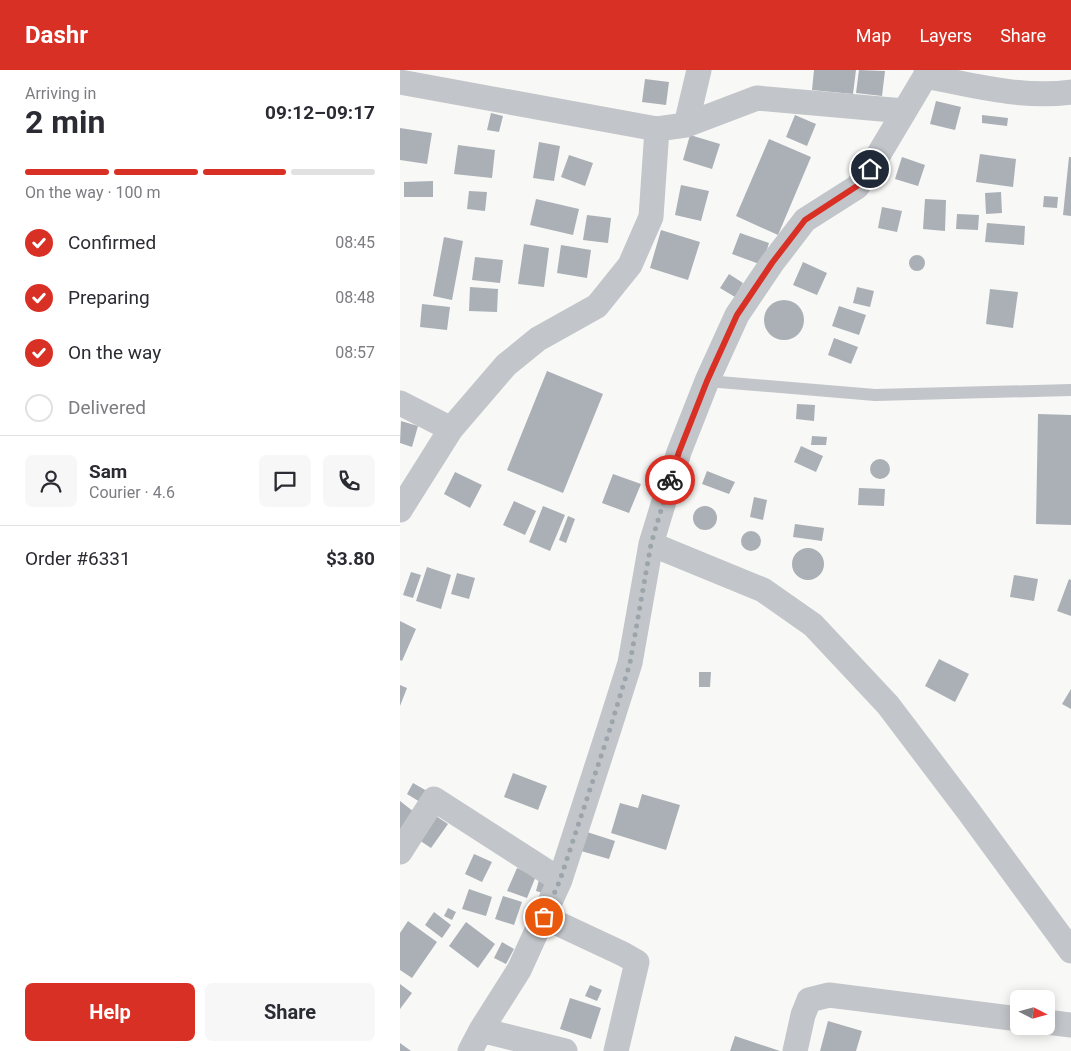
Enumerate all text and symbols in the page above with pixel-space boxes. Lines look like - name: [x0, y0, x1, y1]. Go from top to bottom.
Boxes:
- text: Dashr: [25, 21, 88, 49]
- text: Map: [856, 25, 891, 46]
- text: Layers: [919, 25, 972, 46]
- text: Share: [1000, 25, 1046, 46]
- text: Arriving in: [25, 84, 96, 103]
- text: 09:12–09:17: [265, 101, 375, 124]
- text: 2 min: [25, 103, 105, 141]
- pin: [849, 148, 891, 190]
- icon: home: [856, 155, 884, 183]
- text: On the way · 100 m: [25, 183, 161, 202]
- icon: check: [25, 229, 53, 257]
- text: Confirmed: [68, 231, 156, 254]
- text: 08:45: [335, 233, 375, 252]
- icon: check: [25, 284, 53, 312]
- text: Preparing: [68, 286, 150, 309]
- text: 08:48: [335, 288, 375, 307]
- icon: check: [25, 339, 53, 367]
- text: On the way: [68, 341, 161, 364]
- text: 08:57: [335, 343, 375, 362]
- text: Delivered: [68, 396, 146, 419]
- button: person: [25, 455, 77, 507]
- button: chat: [259, 455, 311, 507]
- button: phone: [323, 455, 375, 507]
- courier: [645, 455, 695, 505]
- text: Sam: [89, 460, 127, 483]
- icon: bike: [656, 466, 684, 494]
- text: Courier · 4.6: [89, 483, 175, 502]
- text: Order #6331: [25, 547, 131, 570]
- text: $3.80: [326, 547, 375, 570]
- pin: [523, 896, 565, 938]
- icon: bag: [530, 903, 558, 931]
- button: Help: [25, 983, 195, 1041]
- button: Share: [205, 983, 375, 1041]
- north arrow: [1010, 990, 1055, 1035]
- map controls: [1010, 990, 1055, 1035]

